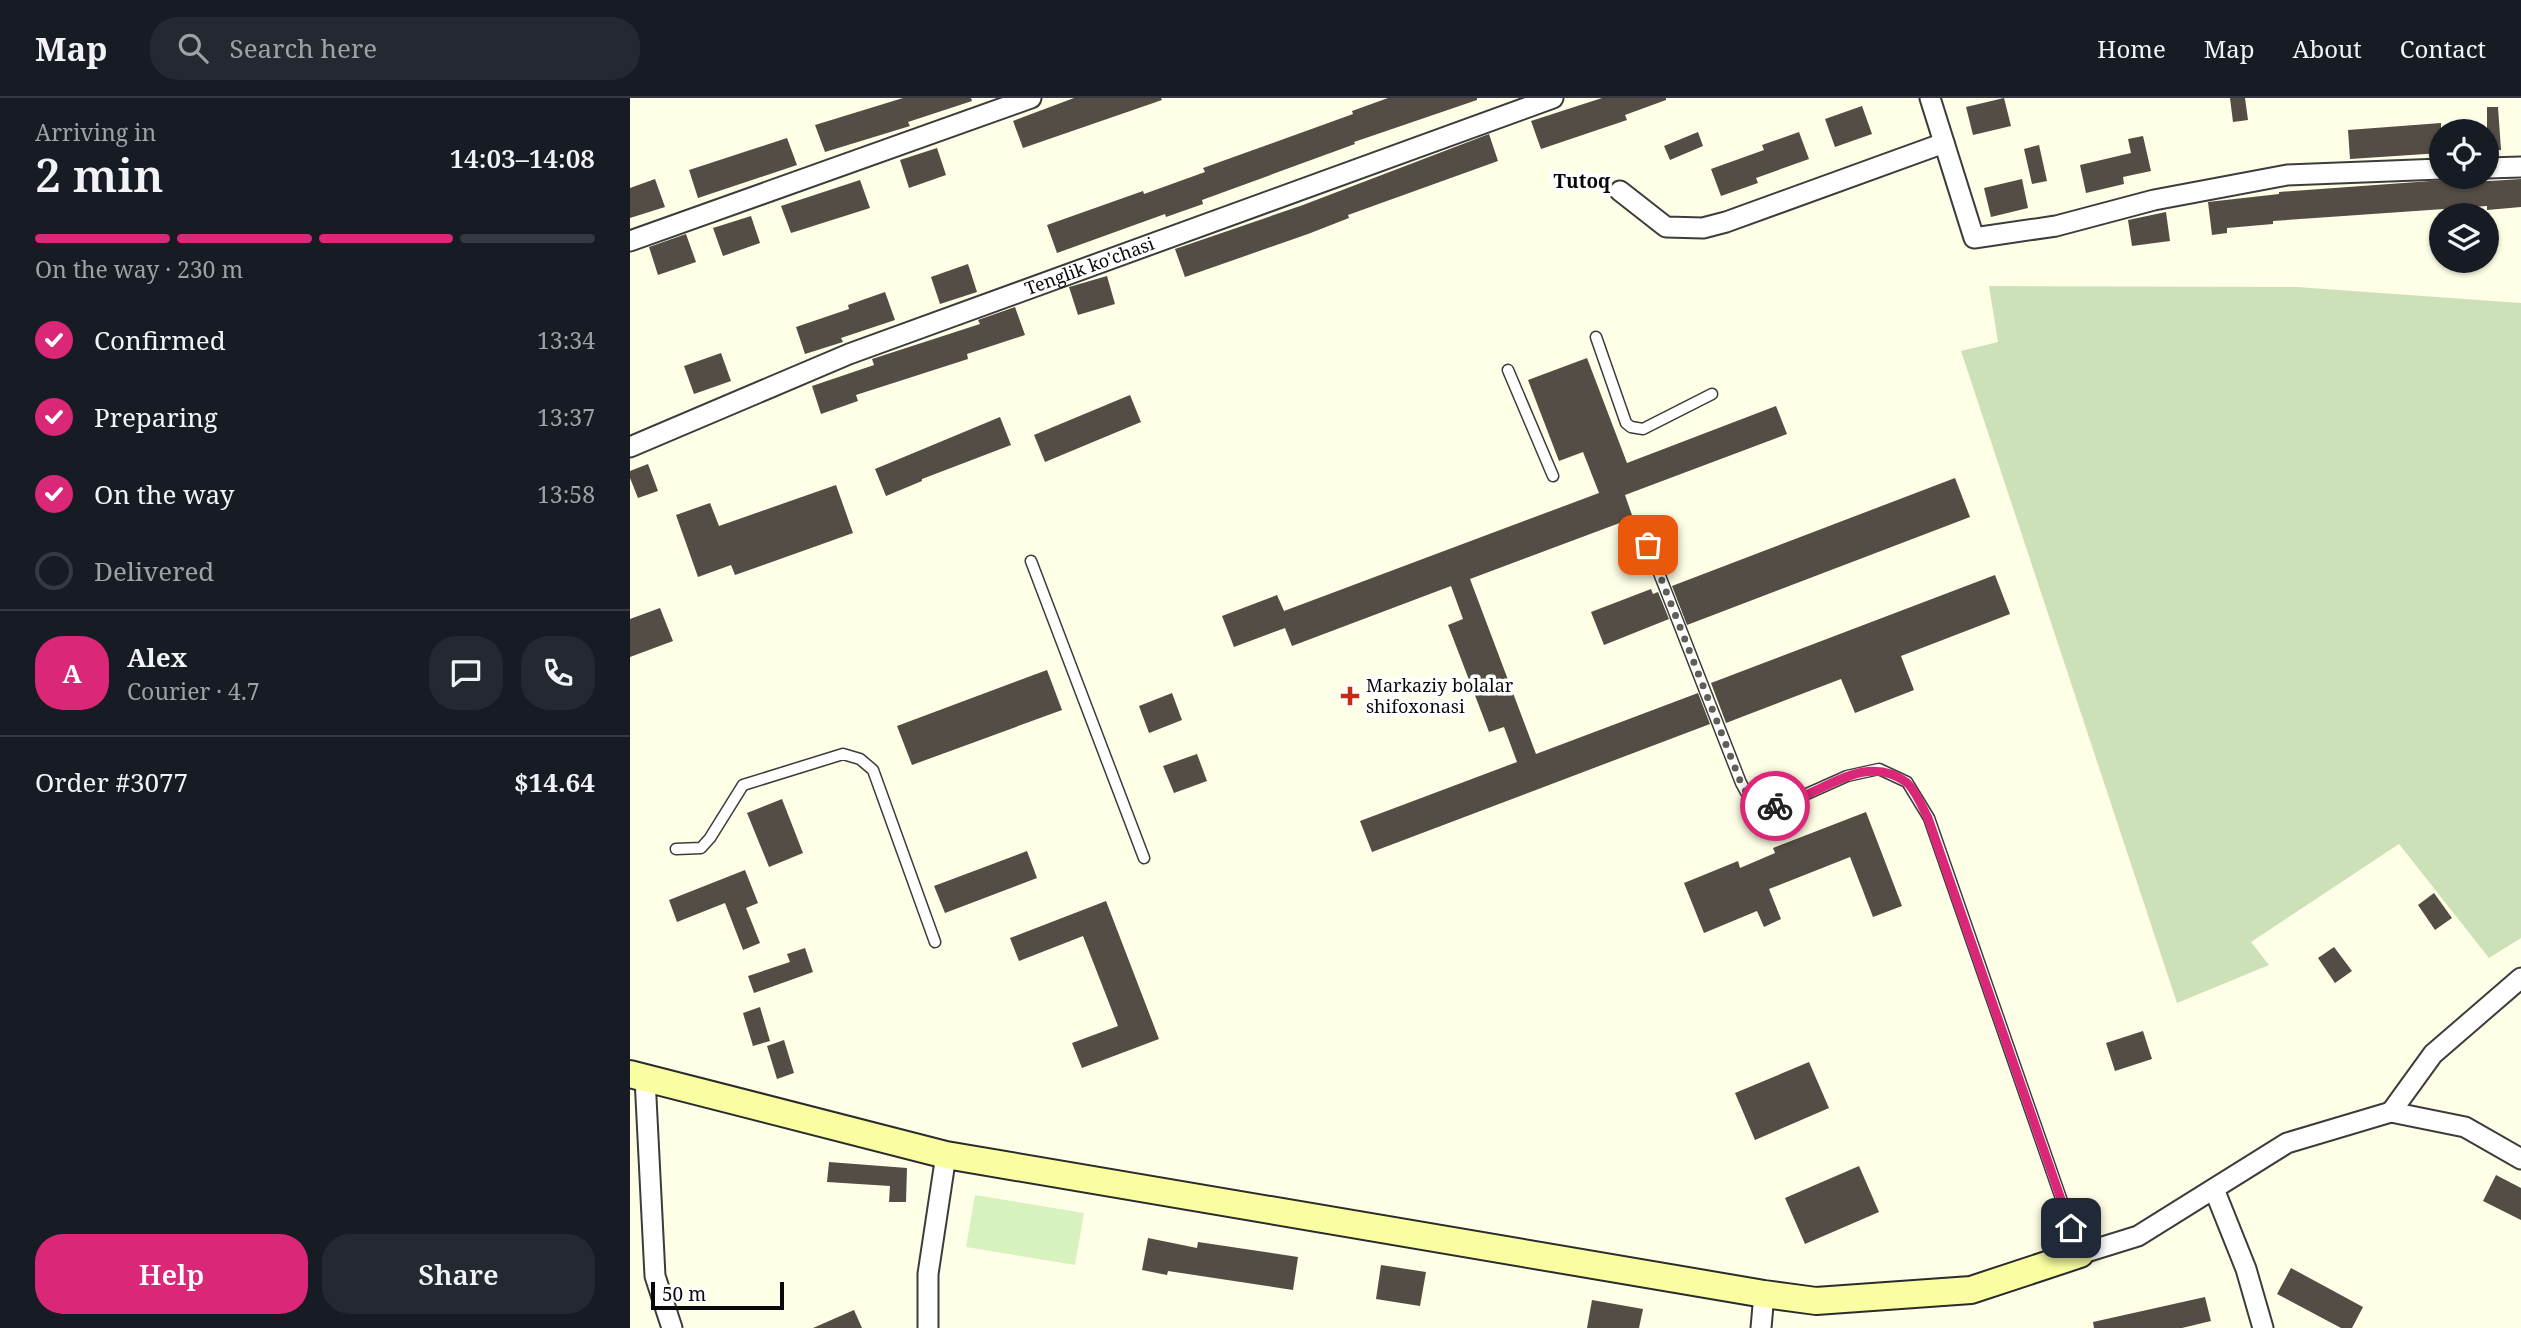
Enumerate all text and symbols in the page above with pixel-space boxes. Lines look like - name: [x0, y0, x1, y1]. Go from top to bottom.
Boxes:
- search box: [150, 17, 640, 80]
- text: Map: [35, 26, 108, 71]
- icon: search: [174, 29, 212, 67]
- text: Search here: [230, 30, 377, 66]
- text: Home: [2097, 32, 2166, 65]
- text: Map: [2204, 32, 2255, 65]
- text: About: [2293, 32, 2362, 65]
- text: Contact: [2400, 32, 2486, 65]
- text: Arriving in: [35, 116, 156, 148]
- map controls: [2429, 119, 2499, 273]
- button: locate: [2429, 119, 2499, 189]
- text: 14:03–14:08: [449, 140, 595, 176]
- text: 2 min: [35, 143, 163, 205]
- district label: Tutoq: [1554, 168, 1611, 194]
- button: layers: [2429, 203, 2499, 273]
- street label: Tenglik ko'chasi: [1021, 231, 1158, 300]
- text: On the way · 230 m: [35, 253, 243, 285]
- icon: check: [35, 321, 73, 359]
- text: Confirmed: [94, 322, 226, 358]
- text: 13:34: [537, 324, 595, 356]
- icon: check: [35, 398, 73, 436]
- text: Preparing: [94, 399, 218, 435]
- text: 13:37: [537, 401, 595, 433]
- icon: check: [35, 475, 73, 513]
- text: On the way: [94, 476, 234, 512]
- text: 13:58: [537, 478, 595, 510]
- pin: [1618, 515, 1678, 575]
- icon: bag: [1629, 526, 1667, 564]
- text: Delivered: [94, 553, 214, 589]
- button: chat: [429, 636, 503, 710]
- button: phone: [521, 636, 595, 710]
- text: Alex: [127, 639, 187, 675]
- text: A: [62, 655, 82, 691]
- place label: Markaziy bolalar shifoxonasi: [1366, 673, 1514, 718]
- text: Courier · 4.7: [127, 675, 260, 707]
- marker: Markaziy bolalar shifoxonasi: [1340, 686, 1360, 706]
- text: Order #3077: [35, 764, 188, 800]
- text: $14.64: [514, 764, 595, 800]
- courier: [1740, 771, 1810, 841]
- icon: bike: [1756, 787, 1794, 825]
- pin: [2041, 1198, 2101, 1258]
- icon: home: [2052, 1209, 2090, 1247]
- button: Help: [35, 1234, 308, 1314]
- button: Share: [322, 1234, 595, 1314]
- scale bar: [651, 1279, 784, 1311]
- text: 50 m: [662, 1281, 706, 1307]

